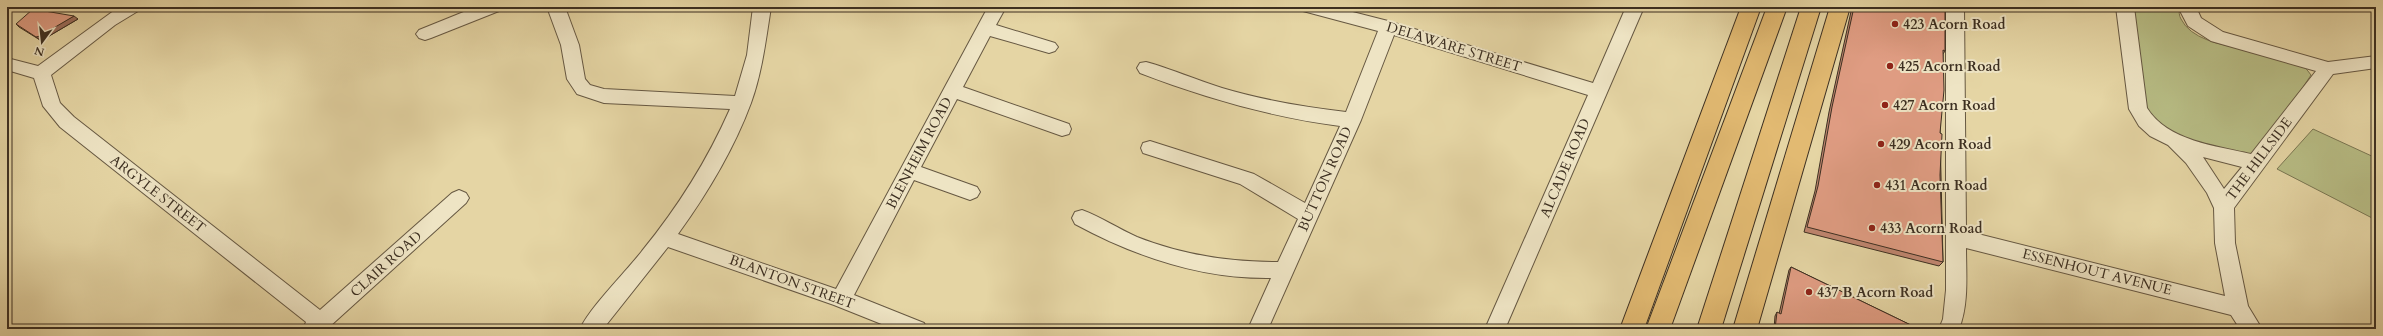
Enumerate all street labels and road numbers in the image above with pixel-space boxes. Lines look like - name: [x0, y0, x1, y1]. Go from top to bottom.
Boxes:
- street label: DELAWARE STREET: [1384, 17, 1524, 77]
- street label: BLENHEIM ROAD: [882, 94, 956, 212]
- street label: THE HILLSIDE: [2221, 113, 2297, 204]
- street label: ALCADE ROAD: [1536, 115, 1594, 221]
- street label: BUTTON ROAD: [1293, 124, 1357, 234]
- street label: ARGYLE STREET: [106, 151, 210, 237]
- street label: CLAIR ROAD: [346, 227, 426, 301]
- street label: ESSENHOUT AVENUE: [2020, 244, 2174, 300]
- street label: BLANTON STREET: [726, 250, 858, 314]

